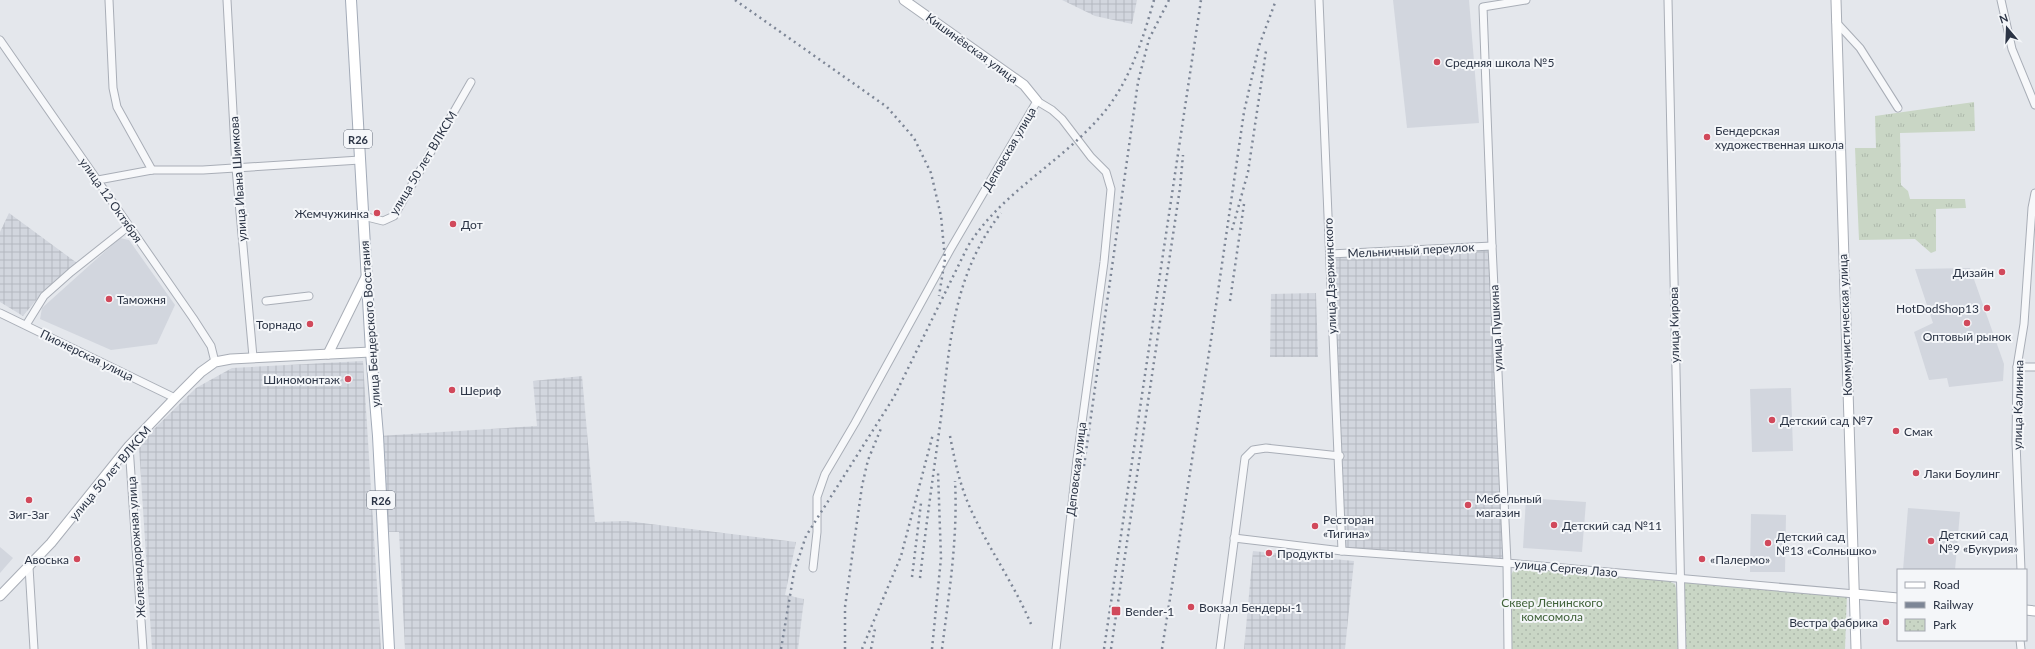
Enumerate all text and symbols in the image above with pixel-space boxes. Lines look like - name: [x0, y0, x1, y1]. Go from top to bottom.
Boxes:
- north arrow: [1987, 8, 2027, 48]
- street label: Кишинёвская улица: [923, 9, 1021, 87]
- text: N: [1997, 11, 2010, 26]
- place label: Средняя школа №5: [1445, 55, 1554, 70]
- marker: Средняя школа №5: [1432, 57, 1442, 67]
- street label: Деповская улица: [979, 104, 1039, 194]
- street label: улица 50 лет ВЛКСМ: [386, 108, 460, 218]
- street label: улица Ивана Шимкова: [226, 116, 250, 242]
- place label: Бендерская художественная школа: [1715, 123, 1844, 152]
- road number: R26: [344, 130, 372, 148]
- marker: Бендерская художественная школа: [1702, 132, 1712, 142]
- street label: улица 12 Октября: [76, 155, 146, 245]
- place label: Жемчужинка: [295, 206, 369, 221]
- marker: Жемчужинка: [372, 208, 382, 218]
- place label: Дот: [461, 217, 483, 232]
- street label: улица Дзержинского: [1320, 217, 1340, 335]
- marker: Дот: [448, 219, 458, 229]
- street label: Мельничный переулок: [1347, 239, 1476, 261]
- street label: улица Бендерского Восстания: [357, 240, 383, 408]
- street label: Коммунистическая улица: [1835, 254, 1855, 396]
- place label: Дизайн: [1953, 265, 1994, 280]
- marker: Дизайн: [1997, 267, 2007, 277]
- street label: улица Пушкина: [1486, 284, 1506, 372]
- street label: улица Кирова: [1666, 287, 1682, 363]
- place label: Таможня: [117, 292, 166, 307]
- marker: Таможня: [104, 294, 114, 304]
- place label: HotDodShop13: [1896, 301, 1979, 316]
- marker: HotDodShop13: [1982, 303, 1992, 313]
- place label: Торнадо: [256, 317, 302, 332]
- marker: Оптовый рынок: [1962, 318, 1972, 328]
- marker: Торнадо: [305, 319, 315, 329]
- street label: Пионерская улица: [38, 326, 136, 384]
- place label: Оптовый рынок: [1923, 329, 2012, 344]
- street label: улица Калинина: [2010, 360, 2026, 450]
- place label: Шиномонтаж: [263, 372, 341, 387]
- marker: Шиномонтаж: [343, 374, 353, 384]
- place label: Шериф: [460, 383, 501, 398]
- marker: Шериф: [447, 385, 457, 395]
- place label: Детский сад №7: [1780, 413, 1873, 428]
- marker: Детский сад №7: [1767, 415, 1777, 425]
- street label: Деповская улица: [1063, 421, 1089, 517]
- street label: улица 50 лет ВЛКСМ: [66, 423, 154, 523]
- place label: Смак: [1904, 424, 1933, 439]
- marker: Смак: [1891, 426, 1901, 436]
- place label: Лаки Боулинг: [1923, 466, 2000, 481]
- marker: Лаки Боулинг: [1911, 468, 1921, 478]
- street label: Железнодорожная улица: [124, 476, 148, 618]
- road number: R26: [367, 491, 395, 509]
- place label: Мебельный магазин: [1476, 491, 1542, 520]
- marker: Зиг-Заг: [24, 495, 34, 505]
- marker: Мебельный магазин: [1463, 500, 1473, 510]
- place label: Зиг-Заг: [9, 507, 49, 522]
- place label: Ресторан «Тигина»: [1323, 512, 1374, 541]
- place label: Детский сад №11: [1562, 518, 1662, 533]
- marker: Детский сад №11: [1549, 520, 1559, 530]
- marker: Ресторан «Тигина»: [1310, 521, 1320, 531]
- place label: Детский сад №9 «Букурия»: [1939, 527, 2019, 556]
- place label: Детский сад №13 «Солнышко»: [1776, 529, 1877, 558]
- marker: Детский сад №9 «Букурия»: [1926, 536, 1936, 546]
- marker: Детский сад №13 «Солнышко»: [1763, 538, 1773, 548]
- place label: Продукты: [1277, 546, 1333, 561]
- marker: Продукты: [1264, 548, 1274, 558]
- place label: Авоська: [25, 552, 69, 567]
- place label: «Палермо»: [1710, 552, 1770, 567]
- marker: Авоська: [72, 554, 82, 564]
- marker: «Палермо»: [1697, 554, 1707, 564]
- street label: улица Сергея Лазо: [1514, 556, 1618, 580]
- legend: [1897, 569, 2027, 641]
- text: Road: [1933, 577, 1960, 592]
- park label: Сквер Ленинского комсомола: [1501, 595, 1603, 624]
- text: Railway: [1933, 597, 1974, 612]
- place label: Вокзал Бендеры-1: [1199, 600, 1302, 615]
- marker: Вокзал Бендеры-1: [1186, 602, 1196, 612]
- place label: Bender-1: [1125, 604, 1174, 619]
- marker: Bender-1: [1110, 605, 1122, 617]
- place label: Вестра фабрика: [1789, 615, 1878, 630]
- marker: Вестра фабрика: [1881, 617, 1891, 627]
- text: Park: [1933, 617, 1957, 632]

